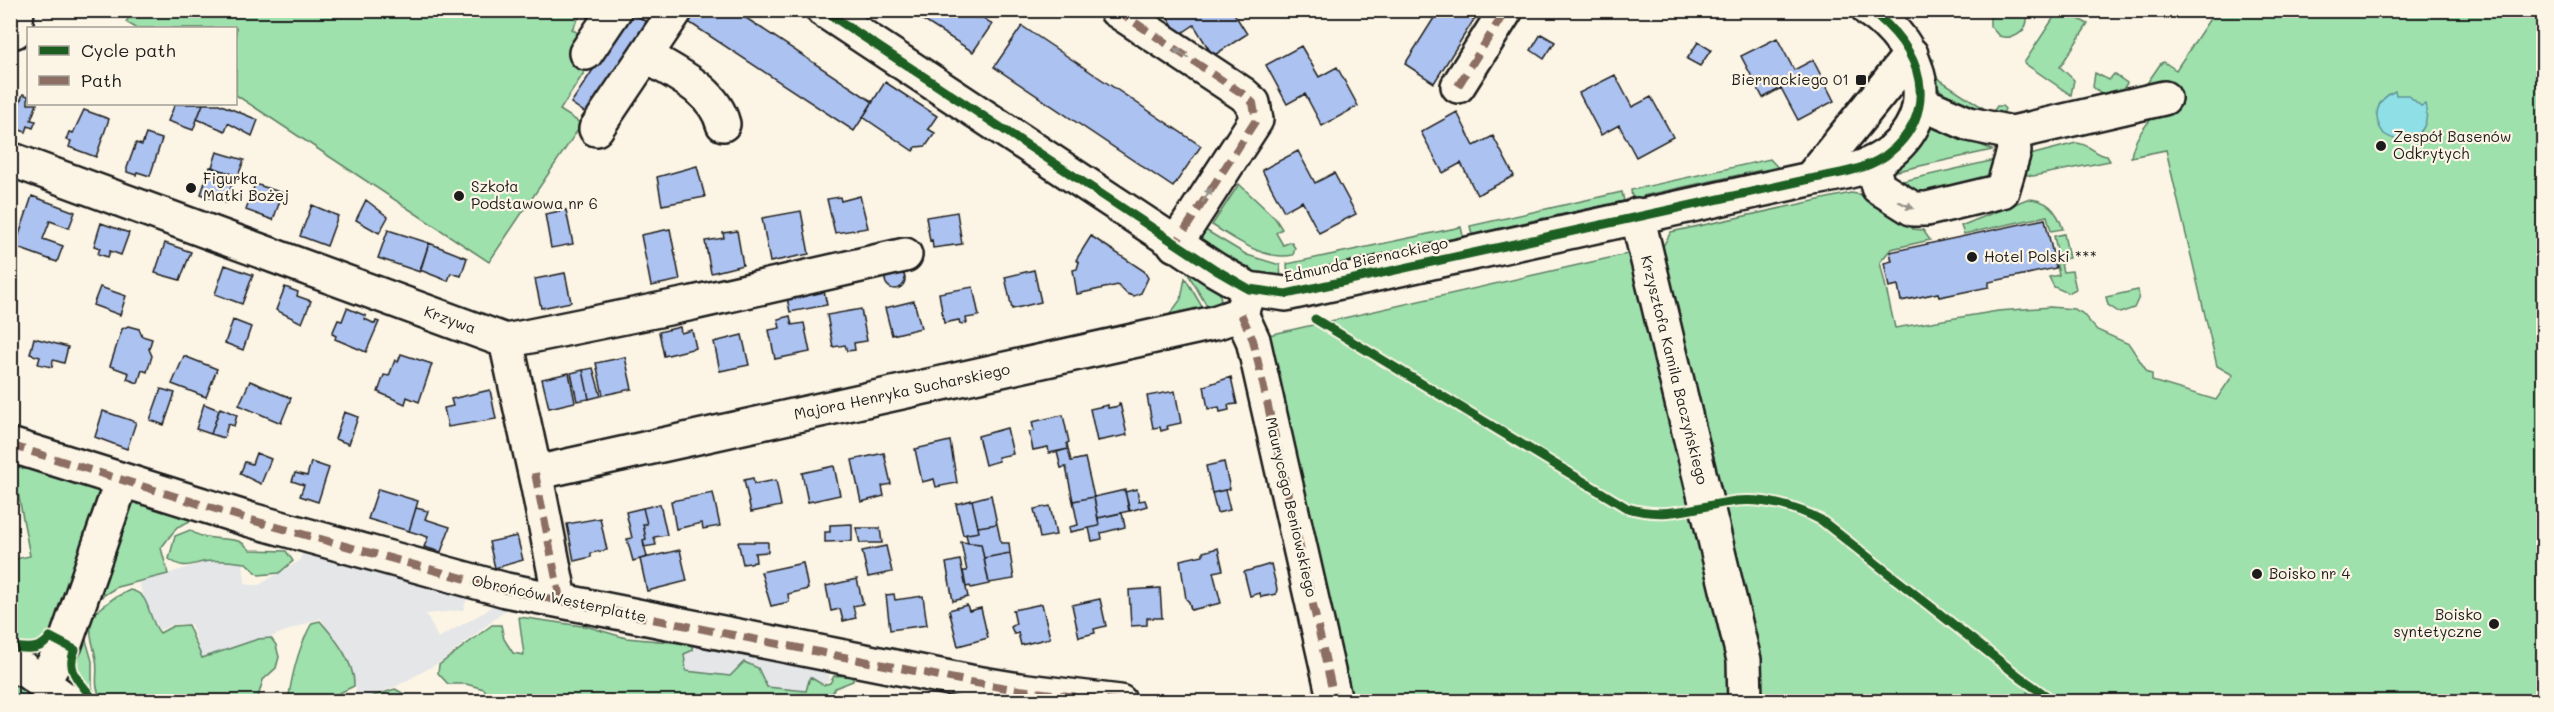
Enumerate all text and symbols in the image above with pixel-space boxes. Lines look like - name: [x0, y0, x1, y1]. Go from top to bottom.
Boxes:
- legend: [27, 27, 237, 105]
- text: Cycle path: [81, 38, 176, 62]
- one-way arrow: [1173, 48, 1189, 59]
- text: Path: [81, 68, 121, 92]
- place label: Biernackiego 01: [1732, 69, 1849, 89]
- marker: Biernackiego 01: [1854, 73, 1868, 87]
- place label: Zespół Basenów Odkrytych: [2393, 126, 2511, 163]
- marker: Zespół Basenów Odkrytych: [2374, 139, 2388, 153]
- place label: Figurka Matki Bożej: [203, 168, 289, 205]
- place label: Szkoła Podstawowa nr 6: [471, 176, 598, 213]
- marker: Figurka Matki Bożej: [184, 181, 198, 195]
- one-way arrow: [1201, 187, 1212, 204]
- marker: Szkoła Podstawowa nr 6: [452, 189, 466, 203]
- one-way arrow: [1897, 199, 1915, 209]
- street label: Edmunda Biernackiego: [1282, 232, 1450, 286]
- place label: Hotel Polski ***: [1984, 246, 2097, 266]
- marker: Hotel Polski ***: [1965, 250, 1979, 264]
- street label: Krzysztofa Kamila Baczyńskiego: [1637, 253, 1713, 487]
- street label: Krzywa: [422, 300, 479, 338]
- street label: Majora Henryka Sucharskiego: [792, 358, 1012, 424]
- street label: Maurycego Beniowskiego: [1262, 415, 1322, 599]
- place label: Boisko nr 4: [2269, 563, 2350, 583]
- marker: Boisko nr 4: [2250, 567, 2264, 581]
- street label: Obrońców Westerplatte: [470, 570, 649, 626]
- place label: Boisko syntetyczne: [2393, 604, 2482, 641]
- marker: Boisko syntetyczne: [2487, 617, 2501, 631]

